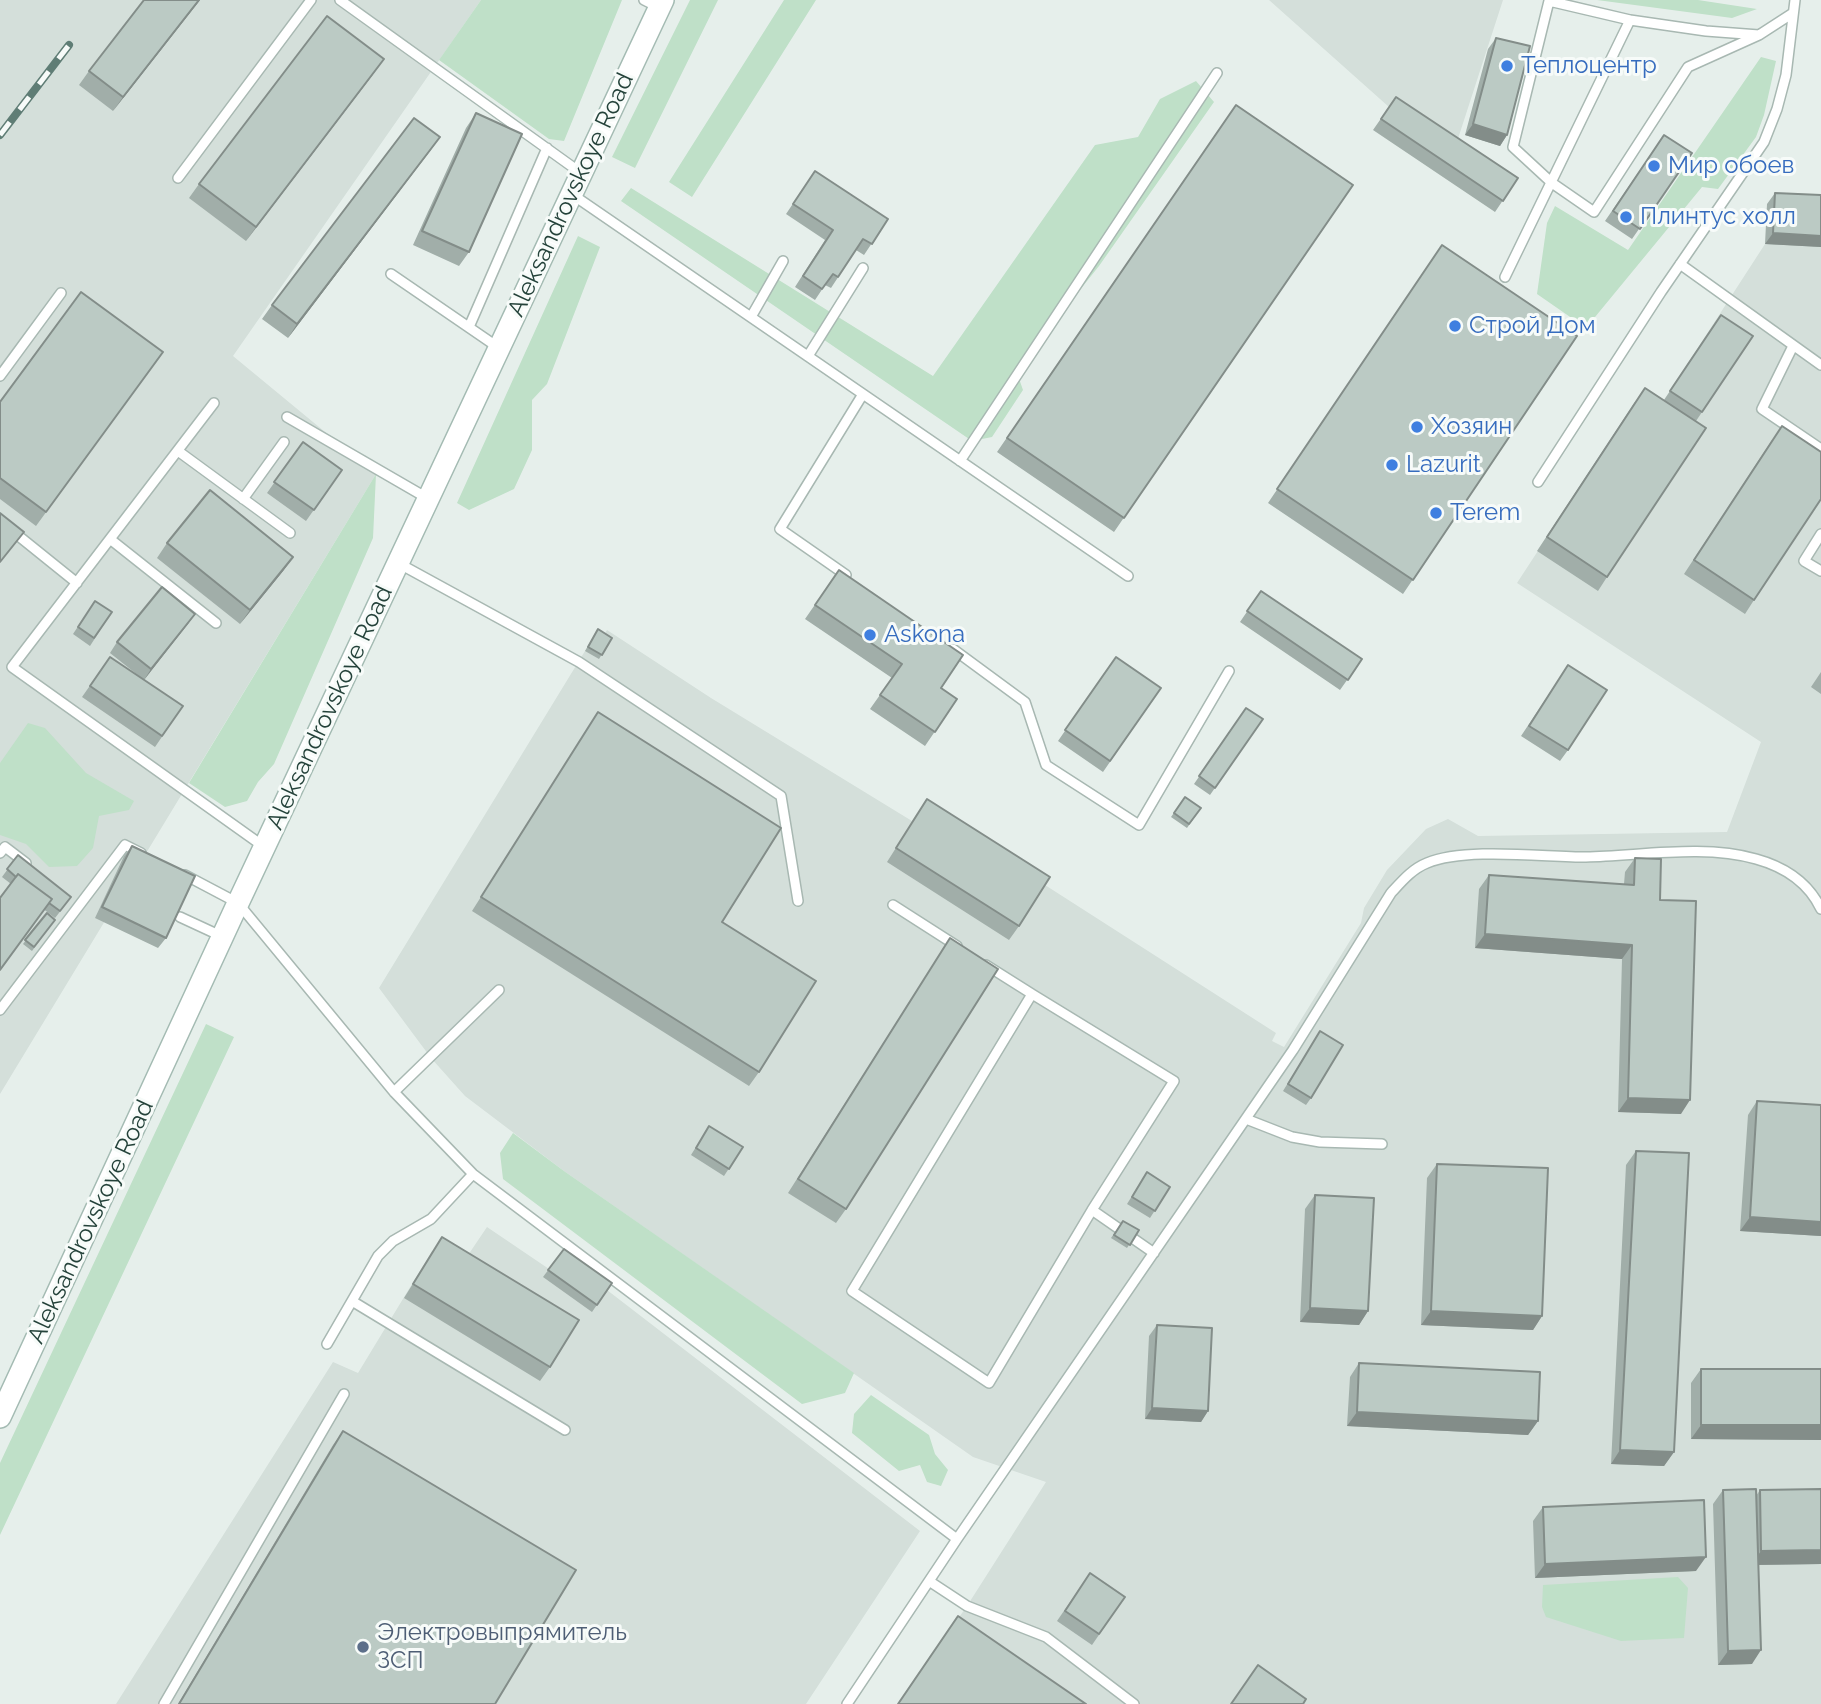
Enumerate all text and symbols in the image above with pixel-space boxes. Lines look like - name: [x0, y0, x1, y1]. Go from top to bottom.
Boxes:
- place label: Теплоцентр: [1521, 52, 1657, 80]
- marker: Теплоцентр: [1499, 58, 1515, 74]
- street label: Aleksandrovskoye Road: [502, 69, 640, 321]
- place label: Мир обоев: [1668, 152, 1794, 180]
- marker: Мир обоев: [1646, 158, 1662, 174]
- place label: Плинтус холл: [1640, 203, 1796, 231]
- marker: Плинтус холл: [1618, 209, 1634, 225]
- place label: Строй Дом: [1469, 312, 1595, 340]
- marker: Строй Дом: [1447, 318, 1463, 334]
- place label: Хозяин: [1431, 413, 1512, 441]
- marker: Хозяин: [1409, 419, 1425, 435]
- place label: Lazurit: [1406, 451, 1481, 479]
- marker: Lazurit: [1384, 457, 1400, 473]
- place label: Terem: [1450, 499, 1520, 527]
- marker: Terem: [1428, 505, 1444, 521]
- street label: Aleksandrovskoye Road: [261, 582, 399, 834]
- place label: Askona: [884, 621, 965, 649]
- marker: Askona: [862, 627, 878, 643]
- street label: Aleksandrovskoye Road: [22, 1096, 160, 1348]
- place label: Электровыпрямитель ЗСП: [377, 1619, 627, 1675]
- marker: Электровыпрямитель ЗСП: [355, 1639, 371, 1655]

